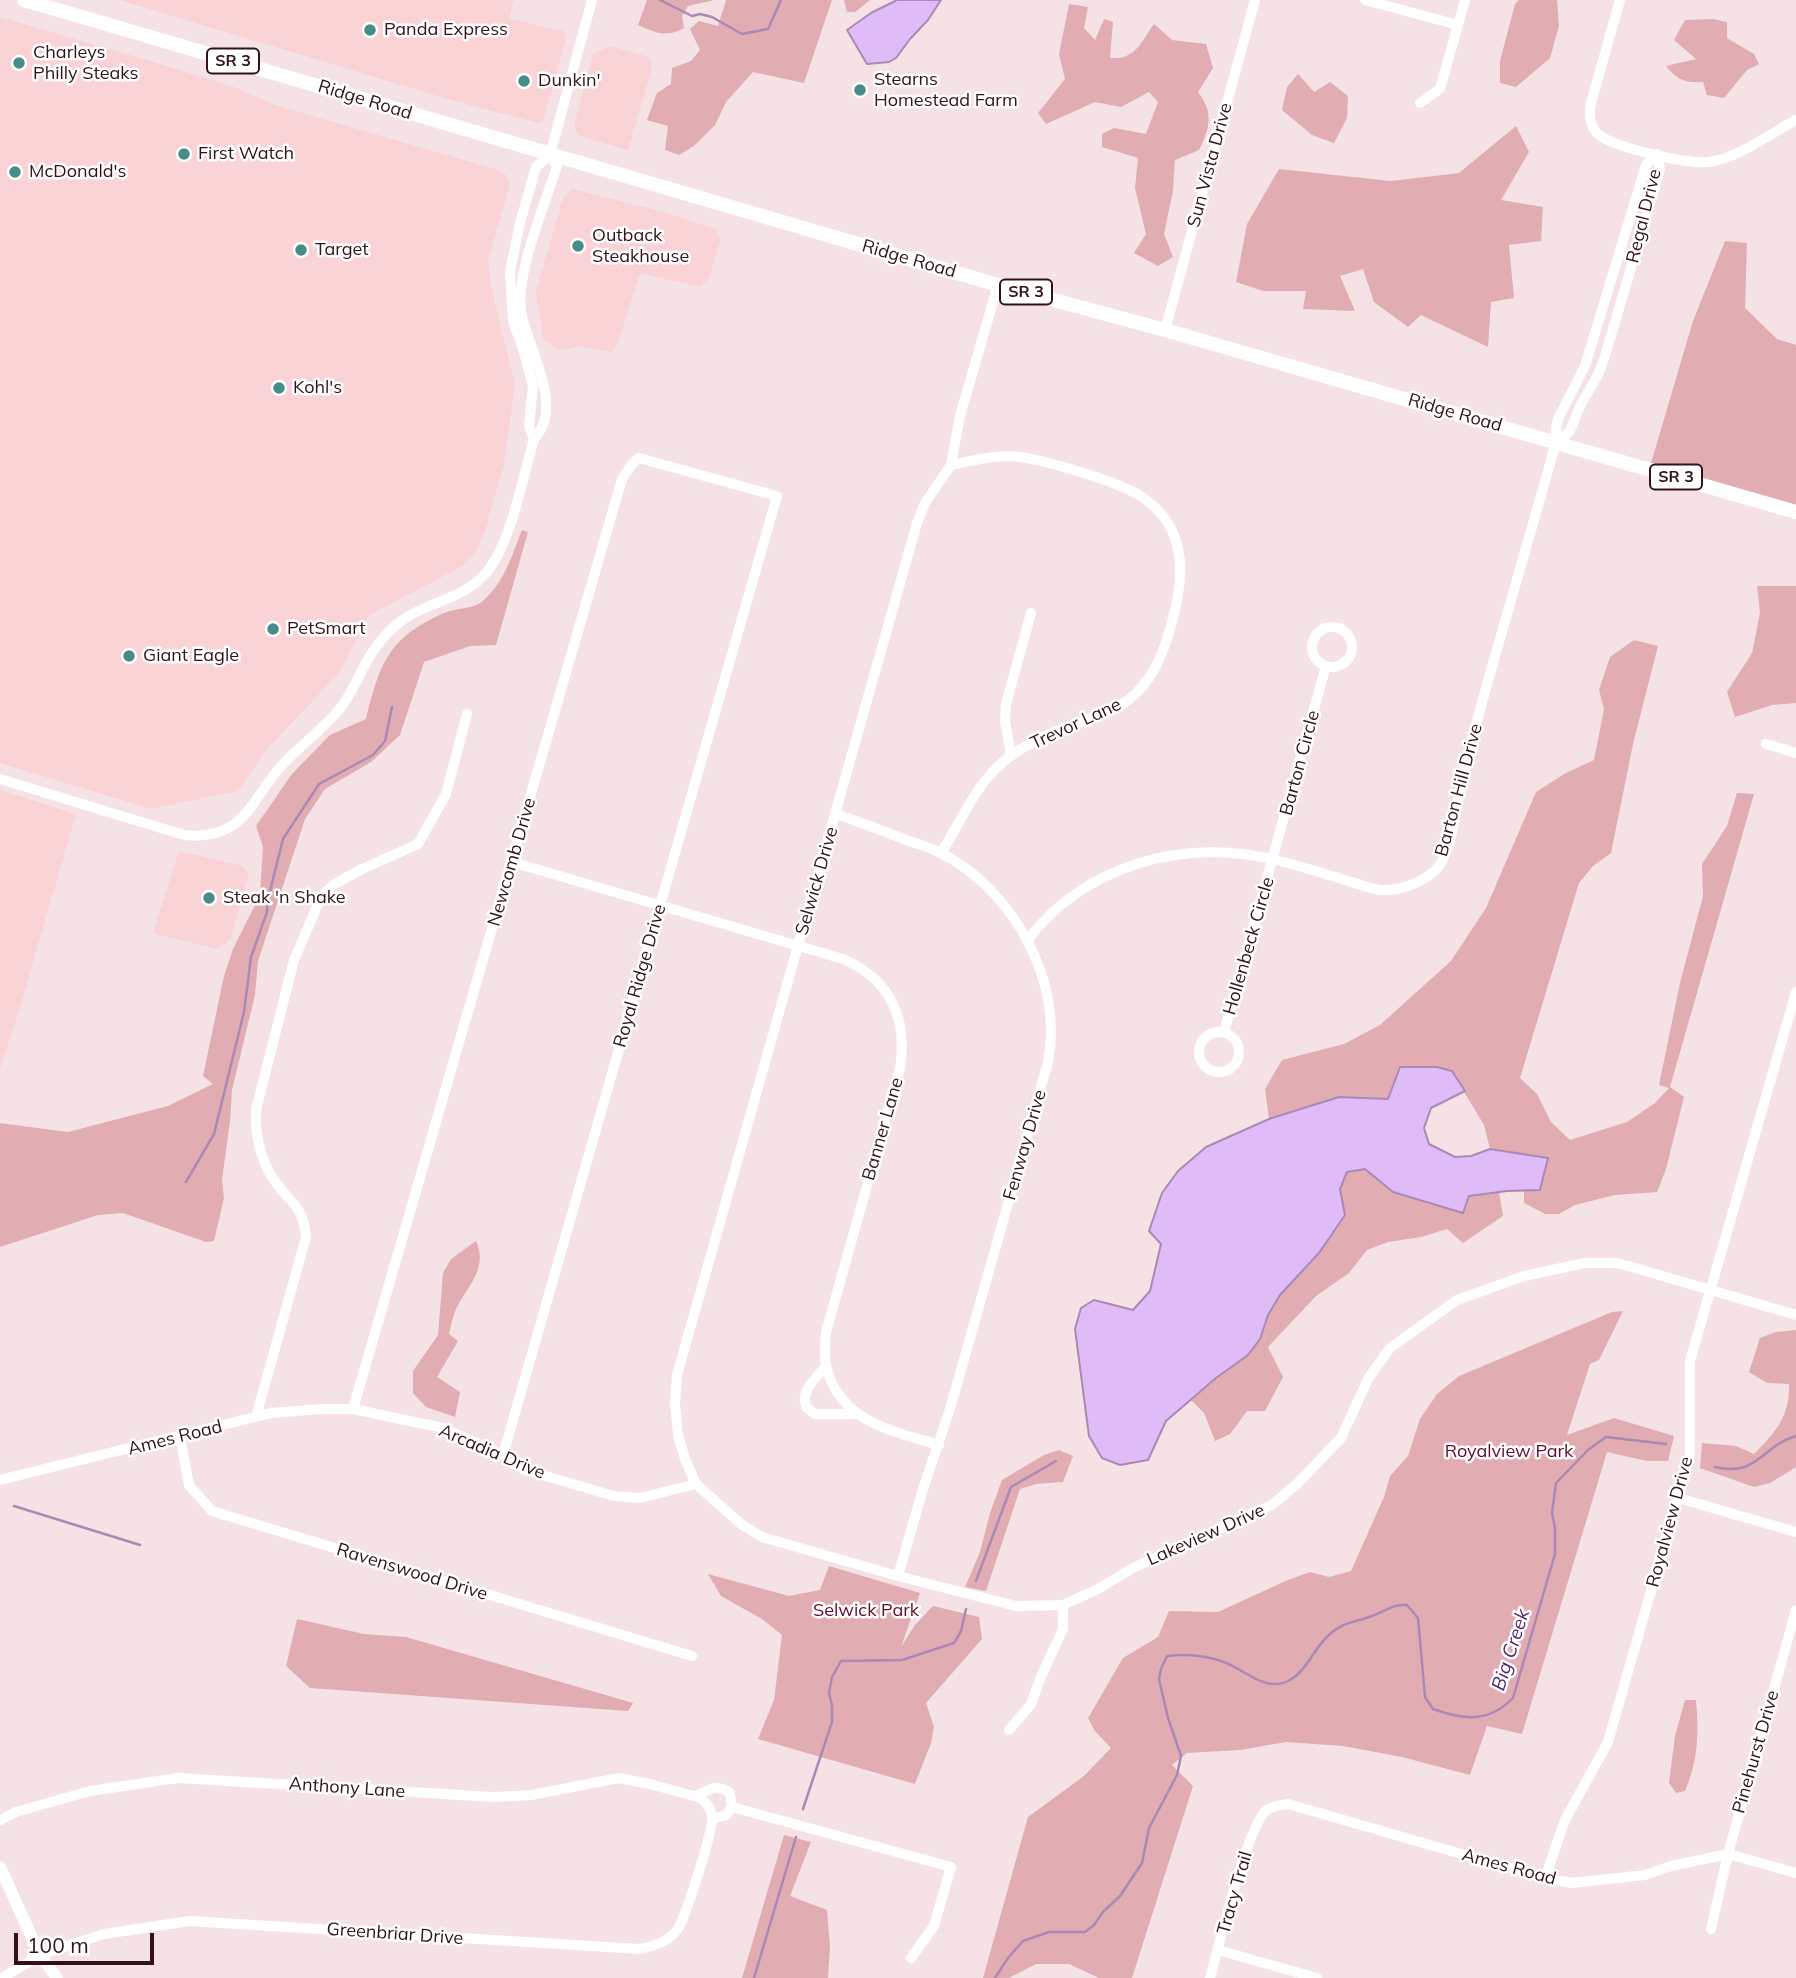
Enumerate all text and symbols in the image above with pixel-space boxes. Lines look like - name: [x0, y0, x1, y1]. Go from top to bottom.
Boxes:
- place label: Panda Express: [384, 19, 508, 41]
- marker: Panda Express: [362, 22, 378, 38]
- place label: Charleys Philly Steaks: [33, 42, 138, 84]
- road number: SR 3: [207, 48, 259, 74]
- marker: Charleys Philly Steaks: [11, 55, 27, 71]
- place label: Stearns Homestead Farm: [874, 69, 1018, 112]
- place label: Dunkin': [538, 70, 600, 92]
- marker: Dunkin': [516, 73, 532, 89]
- street label: Ridge Road: [315, 75, 415, 125]
- marker: Stearns Homestead Farm: [852, 82, 868, 98]
- street label: Sun Vista Drive: [1183, 100, 1237, 230]
- place label: First Watch: [198, 143, 294, 165]
- marker: First Watch: [176, 146, 192, 162]
- place label: McDonald's: [29, 161, 126, 183]
- marker: McDonald's: [7, 164, 23, 180]
- street label: Regal Drive: [1622, 167, 1666, 265]
- place label: Outback Steakhouse: [592, 225, 689, 268]
- street label: Ridge Road: [859, 235, 959, 283]
- marker: Outback Steakhouse: [570, 238, 586, 254]
- place label: Target: [315, 239, 369, 261]
- marker: Target: [293, 242, 309, 258]
- road number: SR 3: [1000, 280, 1052, 304]
- place label: Kohl's: [293, 377, 342, 399]
- marker: Kohl's: [271, 380, 287, 396]
- street label: Ridge Road: [1405, 389, 1505, 437]
- road number: SR 3: [1650, 464, 1702, 490]
- place label: PetSmart: [287, 618, 366, 640]
- marker: PetSmart: [265, 621, 281, 637]
- place label: Giant Eagle: [143, 645, 239, 667]
- marker: Giant Eagle: [121, 648, 137, 664]
- street label: Trevor Lane: [1027, 694, 1125, 754]
- street label: Barton Circle: [1276, 708, 1324, 818]
- street label: Barton Hill Drive: [1431, 721, 1487, 859]
- street label: Newcomb Drive: [483, 795, 541, 929]
- street label: Selwick Drive: [791, 824, 843, 938]
- street label: Hollenbeck Circle: [1219, 875, 1279, 1017]
- place label: Steak 'n Shake: [223, 887, 346, 909]
- marker: Steak 'n Shake: [201, 890, 217, 906]
- street label: Royal Ridge Drive: [609, 902, 671, 1050]
- street label: Banner Lane: [858, 1075, 908, 1183]
- street label: Fenway Drive: [999, 1087, 1051, 1203]
- street label: Ames Road: [126, 1416, 224, 1460]
- street label: Arcadia Drive: [436, 1420, 548, 1484]
- park label: Royalview Park: [1445, 1441, 1573, 1463]
- street label: Royalview Drive: [1642, 1454, 1698, 1590]
- street label: Lakeview Drive: [1144, 1499, 1268, 1571]
- street label: Ravenswood Drive: [334, 1539, 490, 1605]
- park label: Selwick Park: [813, 1600, 919, 1622]
- water label: Big Creek: [1487, 1606, 1535, 1694]
- street label: Pinehurst Drive: [1728, 1688, 1784, 1816]
- street label: Anthony Lane: [288, 1773, 406, 1803]
- street label: Ames Road: [1460, 1844, 1558, 1890]
- street label: Tracy Trail: [1213, 1849, 1257, 1937]
- scale bar: [18, 1918, 158, 1962]
- street label: Greenbriar Drive: [326, 1918, 464, 1950]
- text: 100 m: [27, 1932, 89, 1958]

